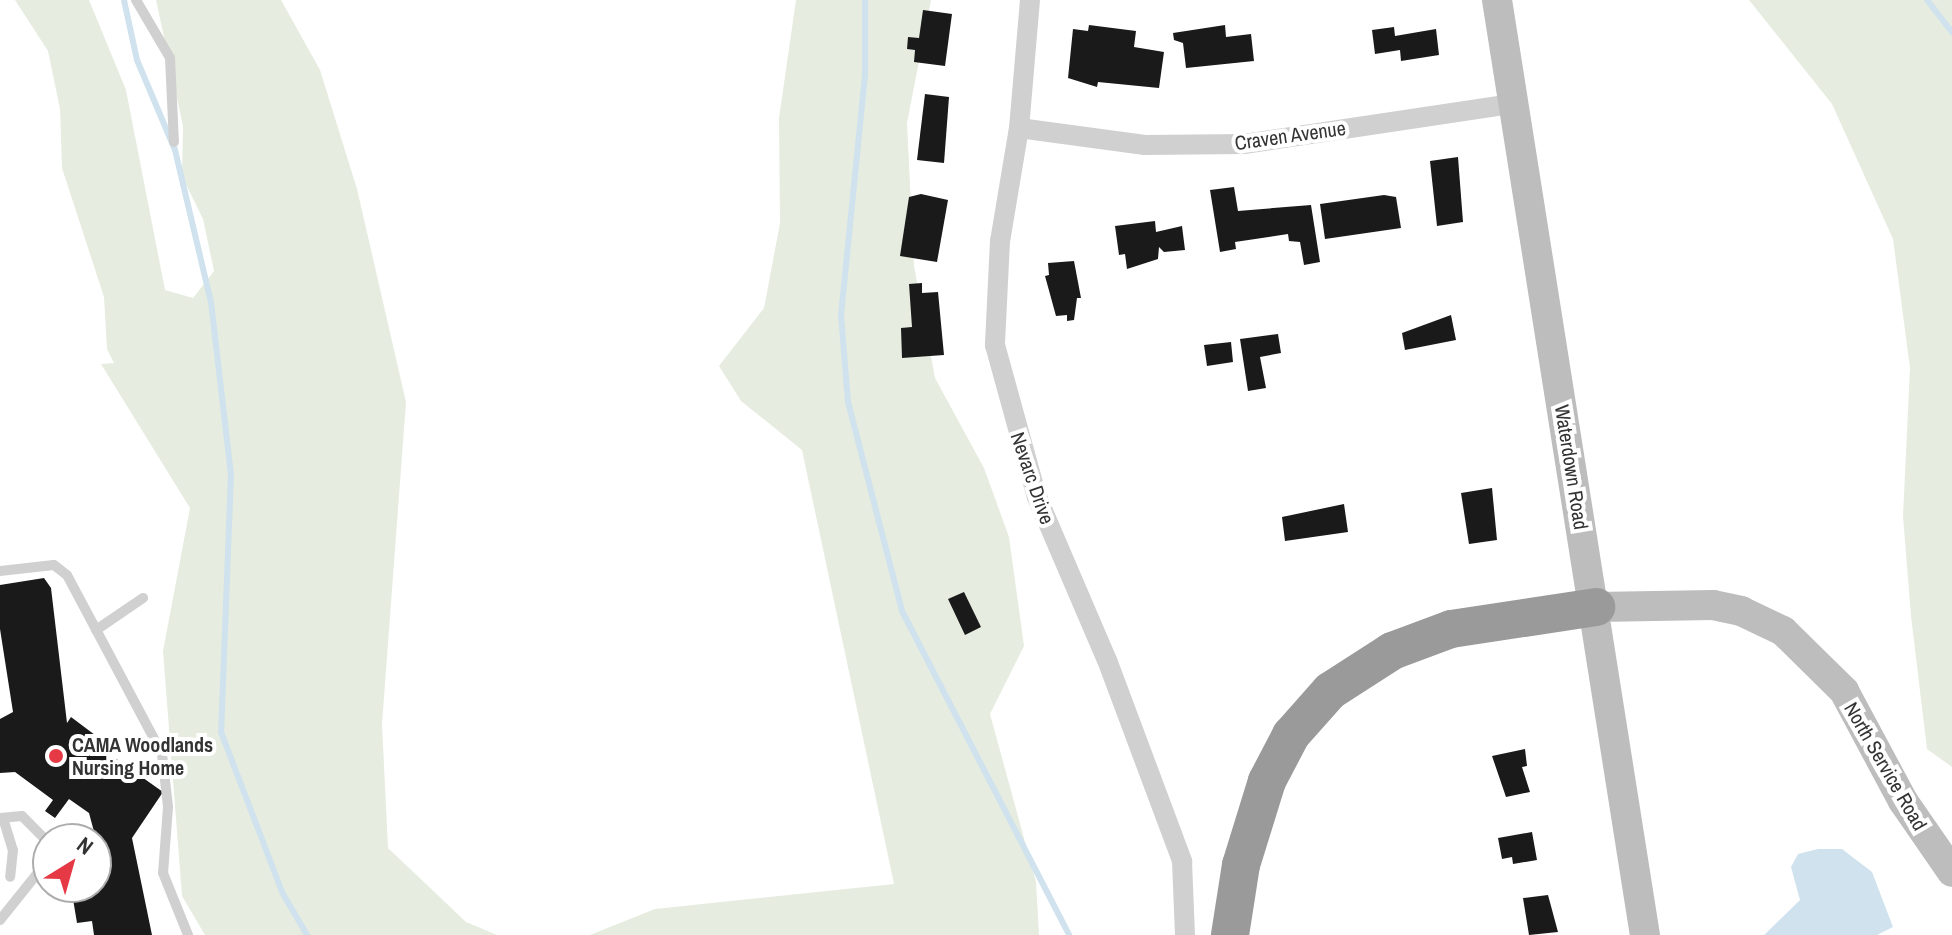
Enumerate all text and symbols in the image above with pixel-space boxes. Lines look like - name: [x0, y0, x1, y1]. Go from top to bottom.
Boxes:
- street label: Craven Avenue: [1232, 115, 1348, 155]
- street label: Waterdown Road: [1550, 403, 1594, 531]
- street label: Nevarc Drive: [1006, 429, 1060, 527]
- street label: North Service Road: [1840, 698, 1932, 834]
- place label: CAMA Woodlands Nursing Home: [72, 732, 214, 779]
- marker: CAMA Woodlands Nursing Home: [47, 747, 65, 765]
- north arrow: [32, 823, 112, 903]
- text: N: [71, 830, 99, 861]

